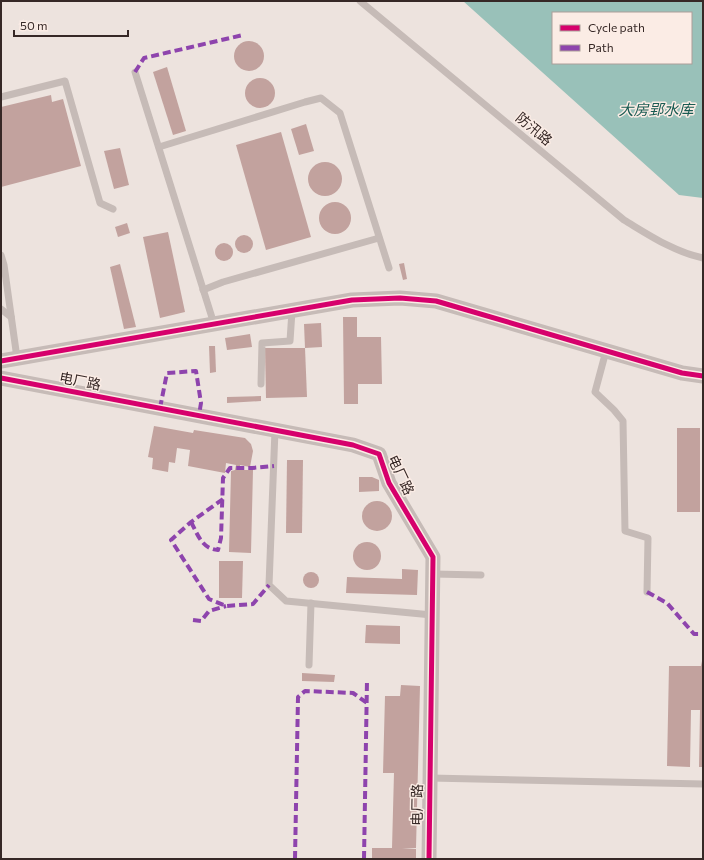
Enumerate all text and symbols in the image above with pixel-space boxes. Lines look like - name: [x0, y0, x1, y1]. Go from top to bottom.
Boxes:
- scale bar: [14, 12, 128, 38]
- legend: [552, 12, 692, 64]
- text: 50 m: [20, 18, 48, 32]
- text: Cycle path: [588, 20, 645, 34]
- text: Path: [588, 40, 614, 54]
- water label: 大房郢水库: [618, 100, 696, 118]
- street label: 防汛路: [513, 109, 556, 149]
- street label: 电厂路: [58, 368, 102, 393]
- street label: 电厂路: [385, 452, 418, 497]
- street label: 电厂路: [408, 784, 425, 826]

